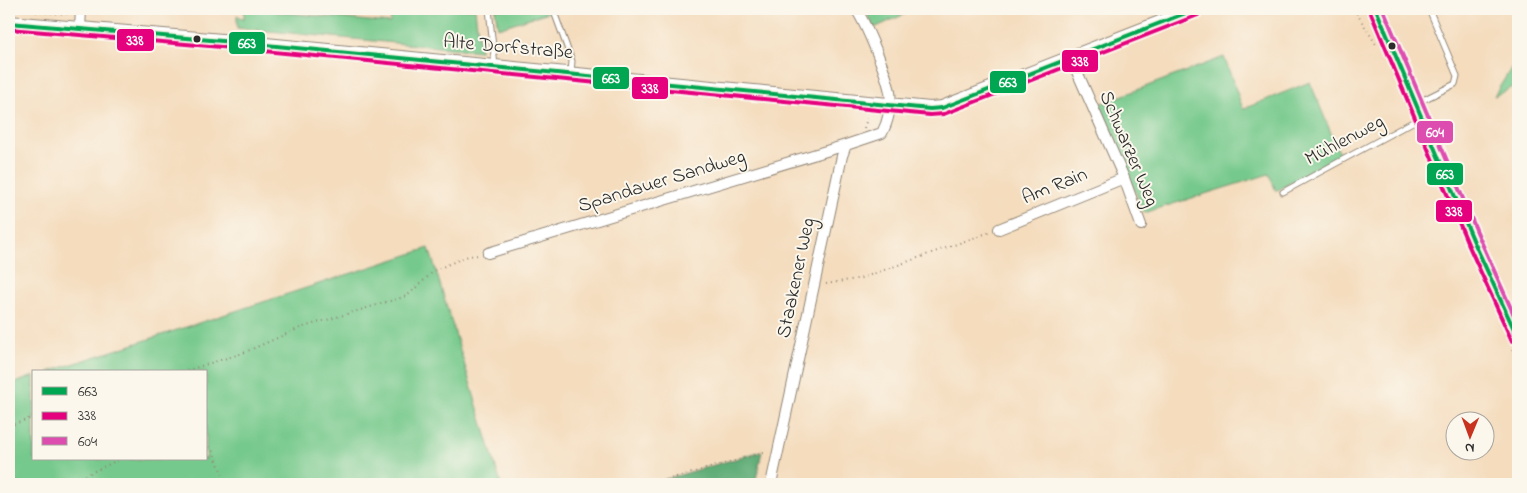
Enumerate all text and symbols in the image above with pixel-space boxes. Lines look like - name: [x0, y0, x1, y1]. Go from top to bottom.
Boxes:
- line badge: 338: [116, 28, 155, 52]
- street label: Alte Dorfstraße: [442, 28, 574, 68]
- text: 338: [126, 31, 144, 52]
- line badge: 663: [228, 31, 266, 55]
- unlabelled marker: [192, 34, 202, 44]
- text: 663: [237, 34, 256, 55]
- unlabelled marker: [1387, 41, 1397, 51]
- line badge: 338: [1061, 49, 1099, 73]
- text: 338: [1071, 52, 1089, 73]
- line badge: 663: [592, 66, 630, 90]
- text: 663: [601, 69, 620, 90]
- line badge: 663: [989, 70, 1027, 94]
- text: 663: [998, 73, 1017, 94]
- line badge: 338: [631, 76, 669, 100]
- text: 338: [641, 79, 659, 100]
- street label: Schwarzer Weg: [1090, 87, 1165, 212]
- street label: Mühlenweg: [1300, 108, 1390, 175]
- line badge: 604: [1416, 120, 1454, 144]
- text: 604: [1425, 123, 1444, 144]
- street label: Spandauer Sandweg: [575, 143, 750, 222]
- street label: Am Rain: [1018, 161, 1092, 213]
- line badge: 663: [1426, 162, 1464, 186]
- text: 663: [1435, 165, 1454, 186]
- line badge: 338: [1435, 199, 1473, 223]
- text: 338: [1445, 202, 1463, 223]
- street label: Staakener Weg: [770, 215, 825, 341]
- legend: [32, 370, 208, 460]
- text: 663: [78, 381, 97, 403]
- text: 338: [78, 405, 96, 427]
- north arrow: [1444, 410, 1494, 460]
- text: 604: [78, 431, 97, 453]
- text: N: [1465, 437, 1475, 458]

